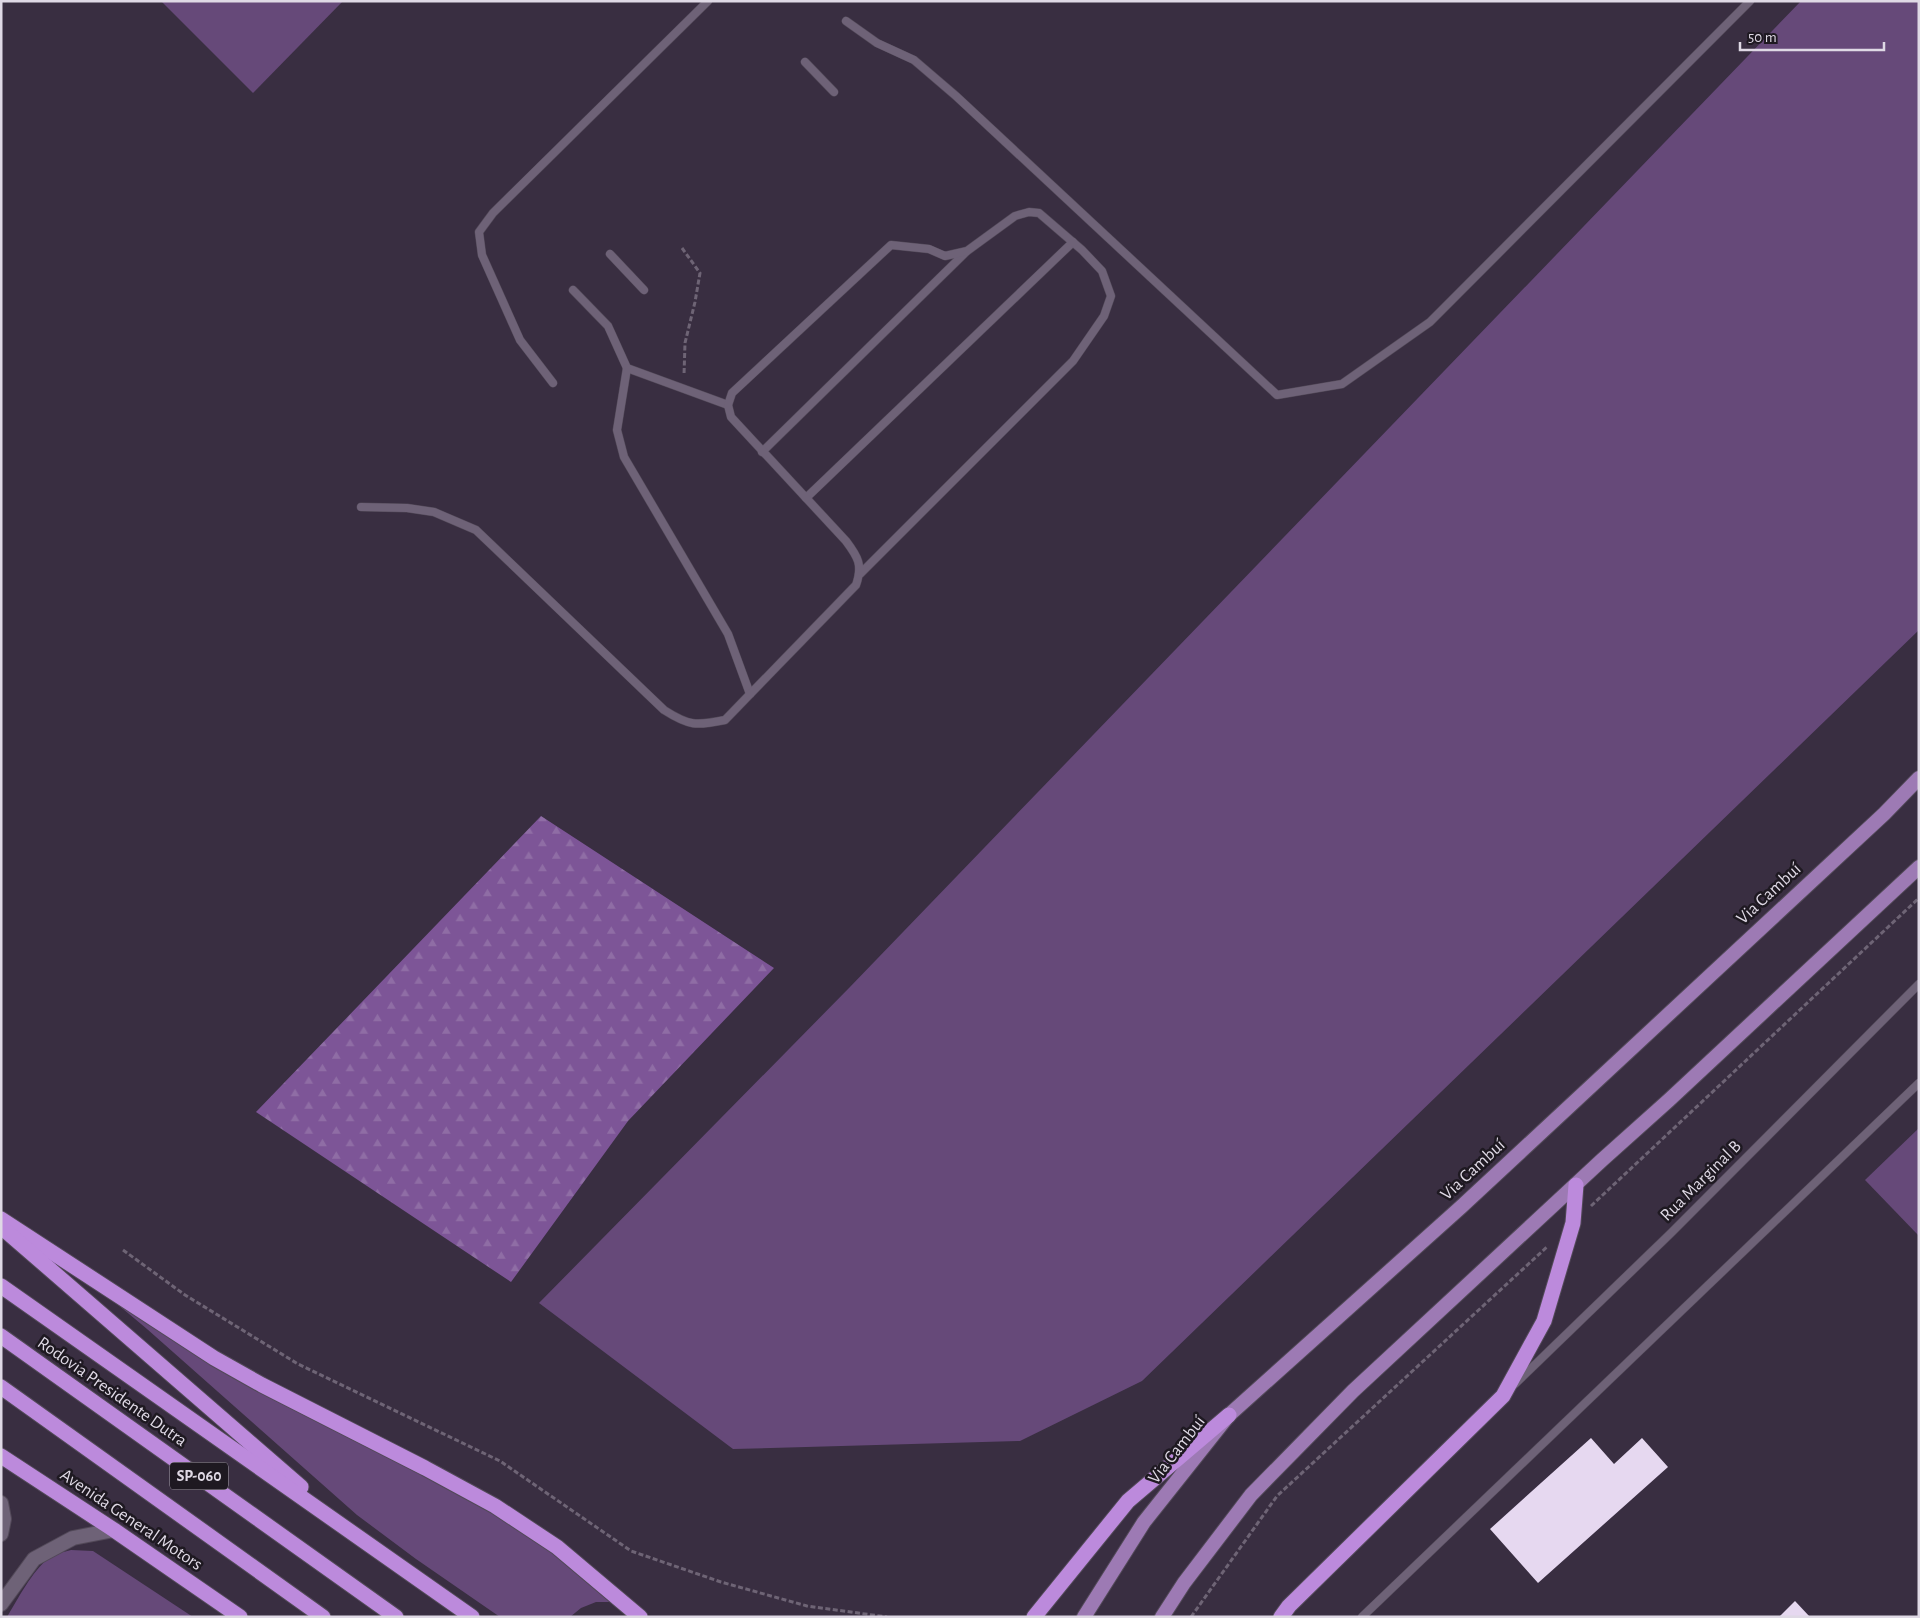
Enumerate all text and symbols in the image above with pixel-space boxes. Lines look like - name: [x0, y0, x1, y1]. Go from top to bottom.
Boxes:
- scale bar: [1740, 20, 1884, 52]
- text: 50 m: [1748, 30, 1777, 45]
- street label: Via Cambuí: [1733, 860, 1805, 928]
- street label: Via Cambuí: [1437, 1136, 1509, 1204]
- street label: Rua Marginal B: [1657, 1137, 1745, 1225]
- street label: Rodovia Presidente Dutra: [34, 1334, 190, 1450]
- street label: Via Cambuí: [1145, 1412, 1209, 1487]
- road number: SP-060: [170, 1462, 228, 1490]
- street label: Avenida General Motors: [57, 1466, 205, 1574]

